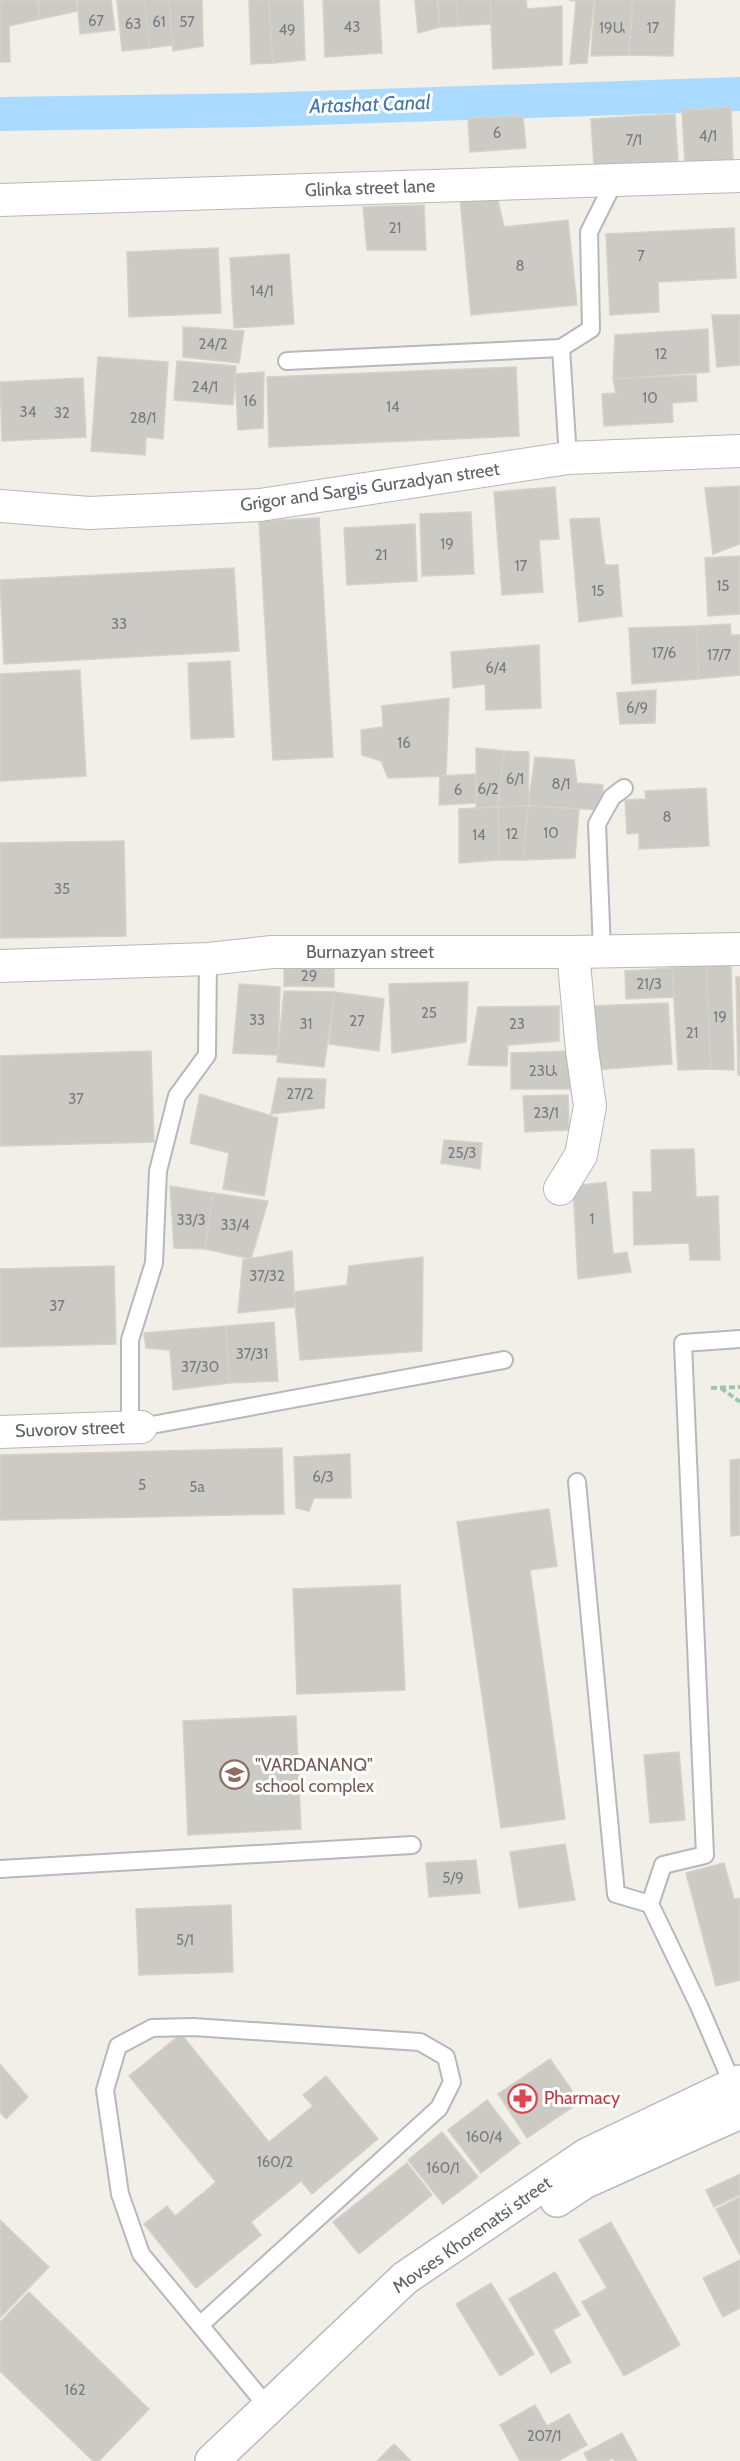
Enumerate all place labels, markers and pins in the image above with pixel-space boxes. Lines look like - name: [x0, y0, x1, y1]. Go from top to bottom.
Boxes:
- place label: "VARDANANQ" school complex: [255, 1754, 375, 1797]
- school or university icon: "VARDANANQ" school complex: [218, 1759, 250, 1791]
- pharmacy icon: Pharmacy: [507, 2082, 539, 2114]
- place label: Pharmacy: [544, 2087, 620, 2109]

